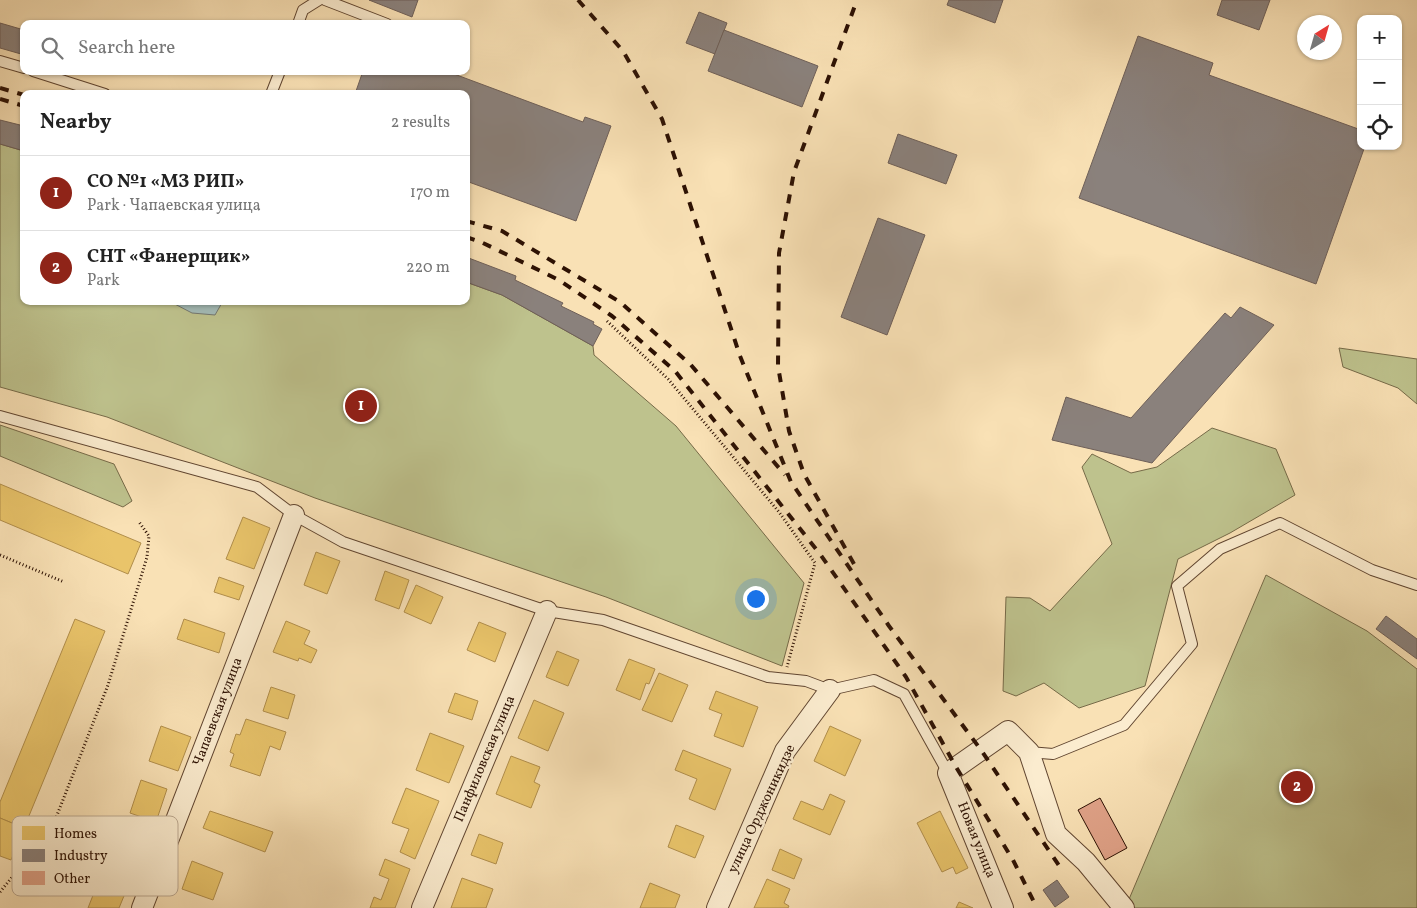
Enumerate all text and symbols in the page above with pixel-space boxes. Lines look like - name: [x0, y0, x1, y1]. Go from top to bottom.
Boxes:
- north arrow: [1297, 15, 1342, 60]
- map controls: [1357, 15, 1402, 150]
- button: +: [1357, 15, 1402, 60]
- search box: [20, 20, 470, 75]
- icon: search: [38, 34, 66, 62]
- text: Search here: [78, 35, 175, 61]
- button: −: [1357, 60, 1402, 105]
- button: locate: [1357, 105, 1402, 150]
- text: Nearby: [40, 108, 111, 137]
- text: 2 results: [391, 112, 450, 134]
- text: СО №1 «МЗ РИП»: [87, 169, 245, 195]
- text: 1: [53, 182, 59, 204]
- text: 170 m: [410, 182, 450, 204]
- text: Park · Чапаевская улица: [87, 195, 261, 217]
- text: СНТ «Фанерщик»: [87, 244, 250, 270]
- text: 2: [52, 257, 60, 279]
- text: 220 m: [406, 257, 450, 279]
- text: Park: [87, 270, 120, 292]
- pin: 1: [345, 387, 377, 425]
- your location: [743, 586, 769, 612]
- street label: Чапаевская улица: [189, 655, 247, 769]
- street label: Панфиловская улица: [450, 693, 520, 825]
- street label: улица Орджоникидзе: [724, 741, 800, 876]
- pin: 2: [1281, 768, 1313, 806]
- street label: Новая улица: [952, 799, 1000, 881]
- legend: [12, 816, 178, 896]
- text: Homes: [54, 825, 97, 844]
- text: Industry: [54, 847, 108, 866]
- text: Other: [54, 870, 90, 889]

